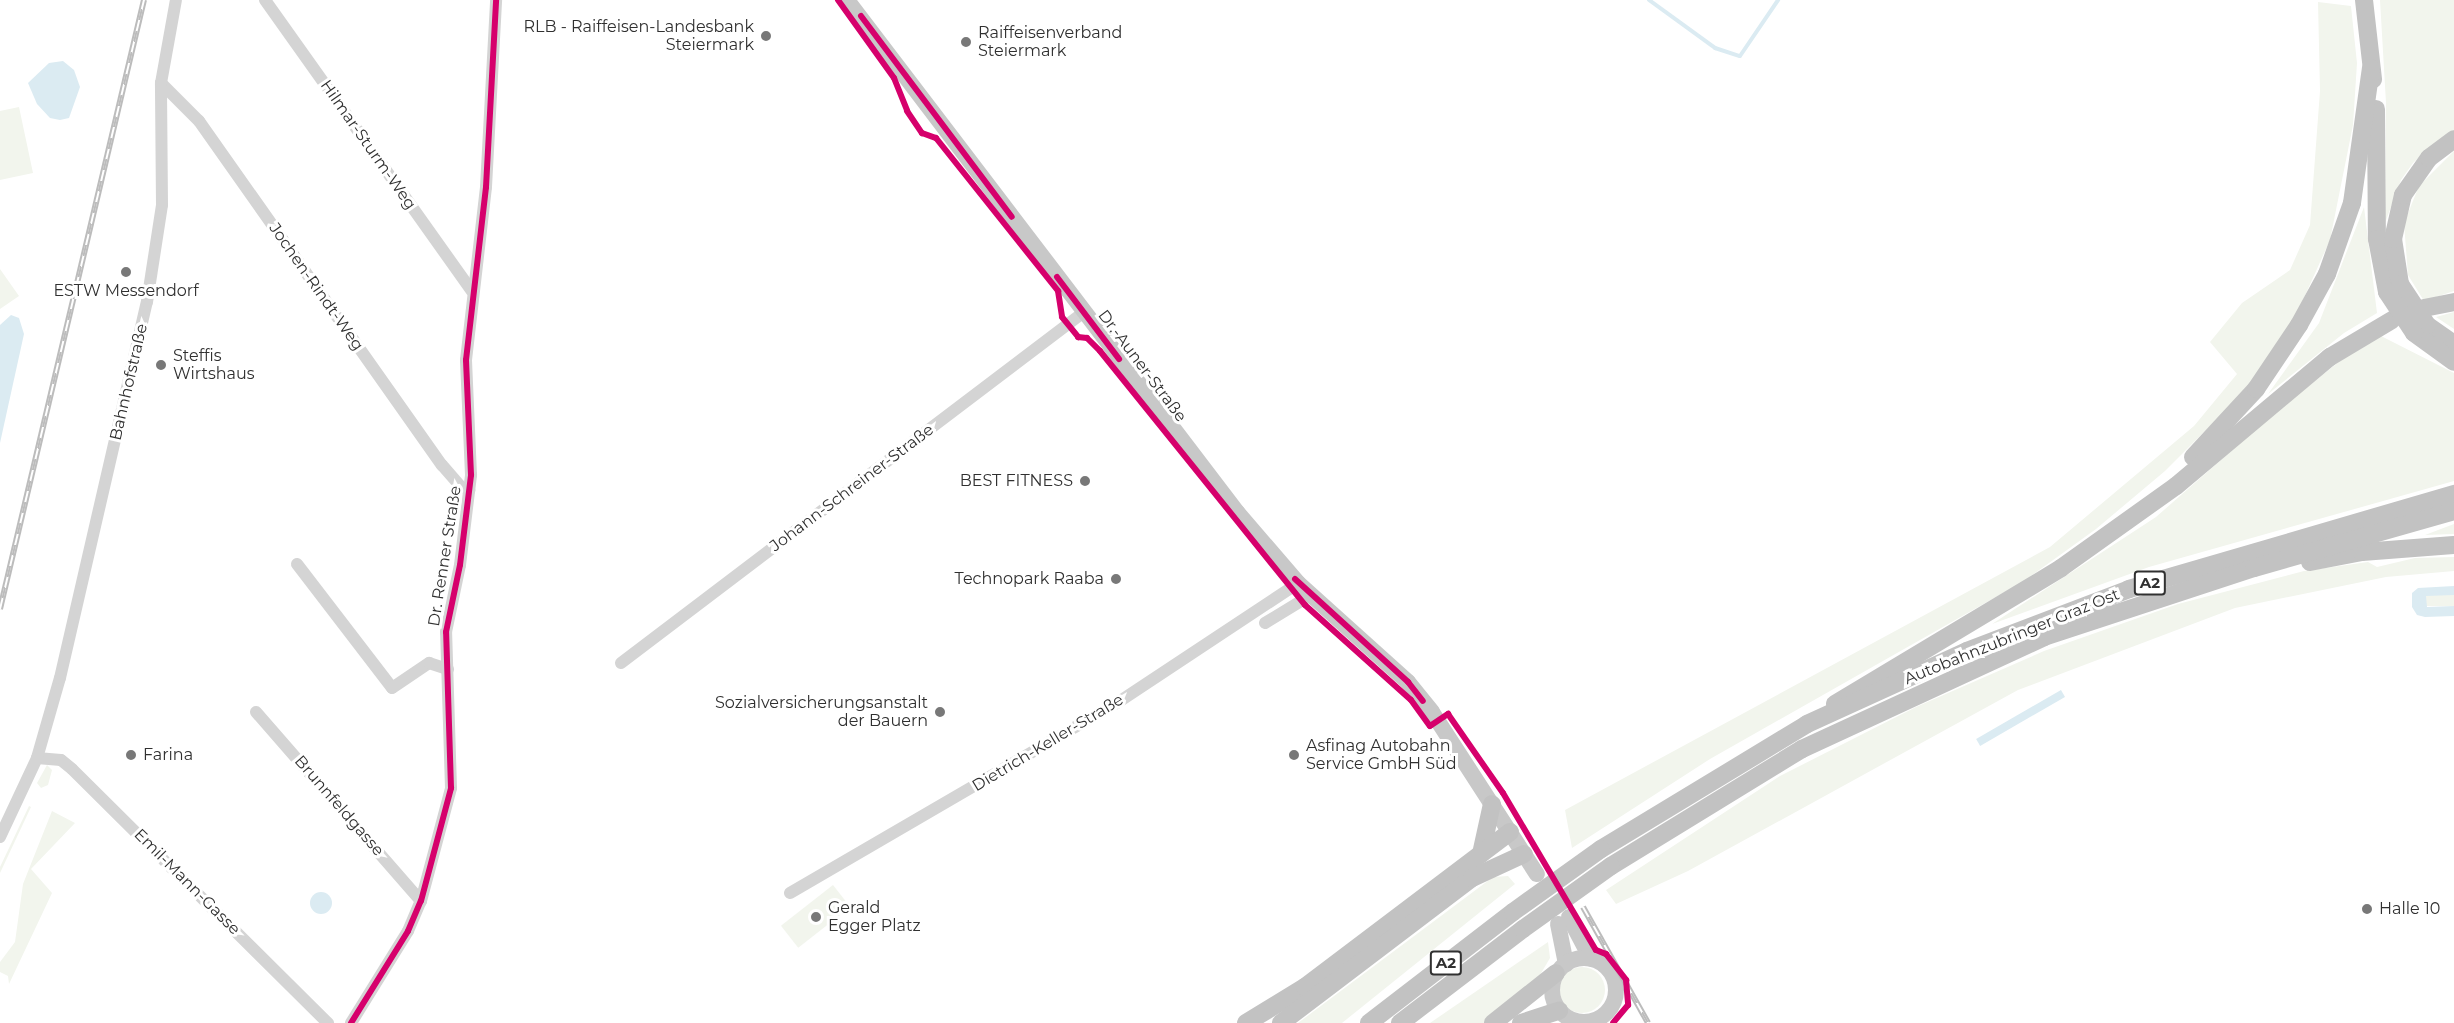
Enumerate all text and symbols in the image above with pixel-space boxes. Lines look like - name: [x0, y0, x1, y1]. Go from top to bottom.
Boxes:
- place label: RLB - Raiffeisen-Landesbank Steiermark: [523, 17, 754, 55]
- place label: Raiffeisenverband Steiermark: [978, 23, 1122, 61]
- marker: RLB - Raiffeisen-Landesbank Steiermark: [759, 29, 773, 43]
- marker: Raiffeisenverband Steiermark: [959, 35, 973, 49]
- street label: Hilmar-Sturm-Weg: [316, 77, 420, 213]
- street label: Jochen-Rindt-Weg: [265, 220, 367, 354]
- marker: ESTW Messendorf: [119, 265, 133, 279]
- place label: ESTW Messendorf: [53, 281, 199, 301]
- street label: Dr.-Auner-Straße: [1094, 306, 1190, 426]
- street label: Bahnhofstraße: [106, 322, 152, 442]
- place label: Steffis Wirtshaus: [173, 346, 255, 384]
- marker: Steffis Wirtshaus: [154, 358, 168, 372]
- street label: Johann-Schreiner-Straße: [766, 420, 938, 556]
- place label: BEST FITNESS: [960, 471, 1073, 491]
- marker: BEST FITNESS: [1078, 474, 1092, 488]
- street label: Dr. Renner Straße: [424, 484, 466, 628]
- place label: Technopark Raaba: [955, 569, 1104, 589]
- road number: A2: [2134, 571, 2166, 595]
- marker: Technopark Raaba: [1109, 572, 1123, 586]
- street label: Autobahnzubringer Graz Ost: [1902, 585, 2122, 689]
- street label: Dietrich-Keller-Straße: [969, 690, 1127, 796]
- place label: Sozialversicherungsanstalt der Bauern: [715, 693, 928, 731]
- marker: Sozialversicherungsanstalt der Bauern: [933, 705, 947, 719]
- place label: Asfinag Autobahn Service GmbH Süd: [1306, 736, 1457, 774]
- place label: Farina: [143, 745, 193, 765]
- marker: Farina: [124, 748, 138, 762]
- marker: Asfinag Autobahn Service GmbH Süd: [1287, 748, 1301, 762]
- street label: Brunnfeldgasse: [290, 752, 388, 860]
- street label: Emil-Mann-Gasse: [130, 825, 244, 939]
- place label: Gerald Egger Platz: [828, 898, 921, 936]
- place label: Halle 10: [2379, 899, 2440, 919]
- marker: Halle 10: [2360, 902, 2374, 916]
- marker: Gerald Egger Platz: [809, 910, 823, 924]
- road number: A2: [1430, 951, 1462, 975]

